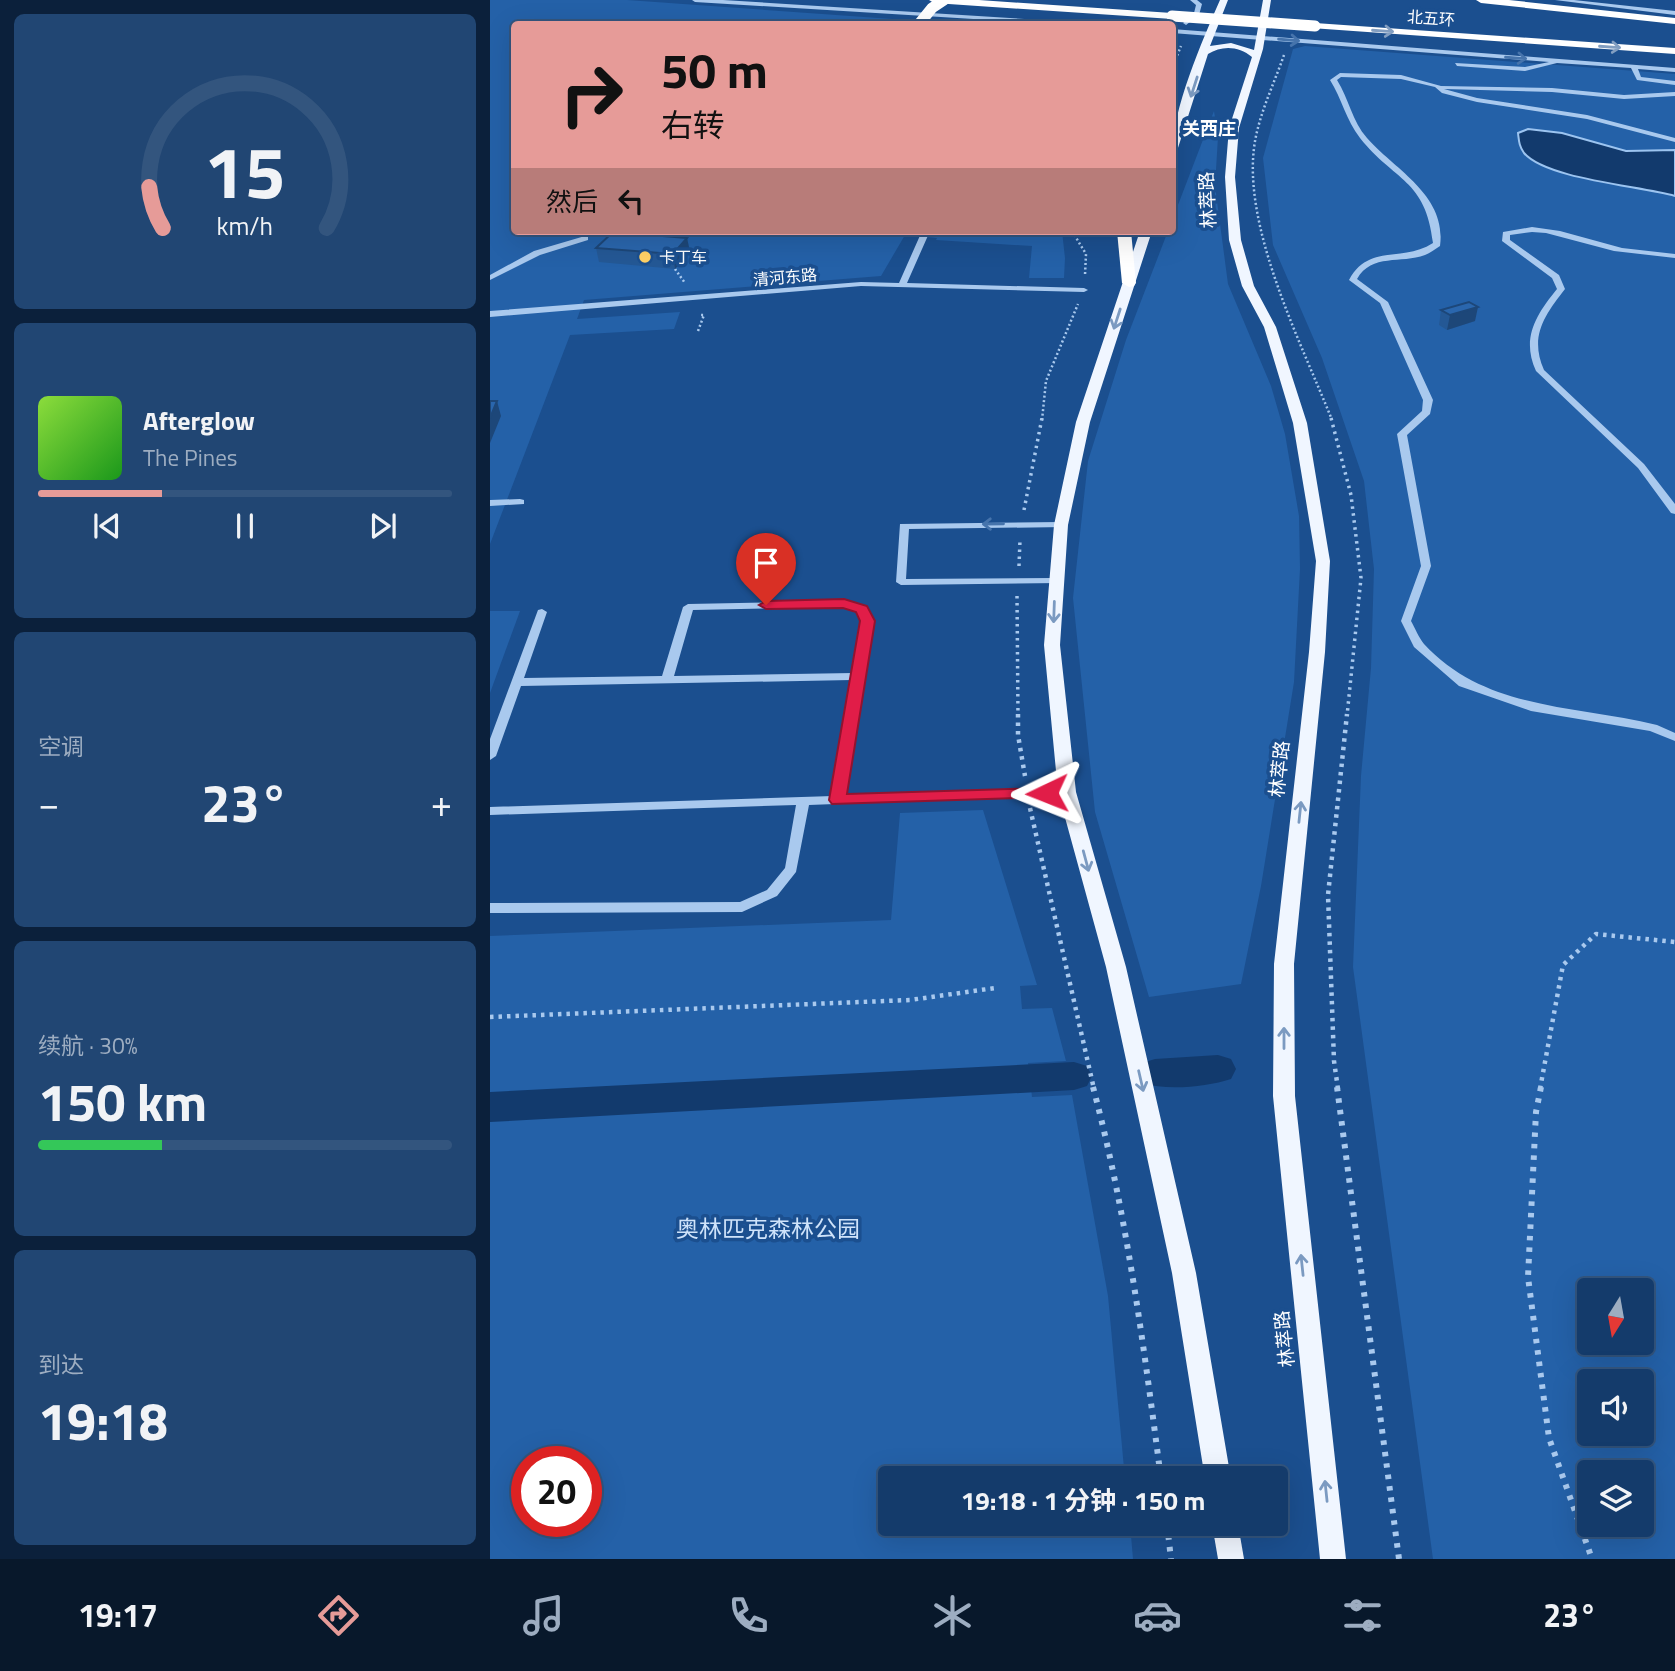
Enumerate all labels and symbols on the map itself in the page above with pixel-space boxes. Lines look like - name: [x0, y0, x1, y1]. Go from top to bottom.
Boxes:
- street label: 北五环: [1406, 4, 1456, 32]
- one-way arrow: [1371, 25, 1393, 38]
- one-way arrow: [1278, 34, 1300, 47]
- one-way arrow: [1598, 40, 1621, 53]
- one-way arrow: [1504, 51, 1527, 64]
- one-way arrow: [1186, 76, 1199, 98]
- district label: 关西庄: [1182, 115, 1236, 142]
- street label: 林萃路: [1191, 171, 1222, 229]
- place label: 卡丁车: [659, 245, 707, 269]
- marker: 卡丁车: [637, 249, 653, 265]
- street label: 清河东路: [752, 262, 818, 292]
- one-way arrow: [1110, 308, 1123, 330]
- one-way arrow: [982, 517, 1005, 531]
- pin: [736, 533, 796, 605]
- one-way arrow: [1047, 600, 1060, 623]
- street label: 林萃路: [1261, 739, 1296, 799]
- position arrow: [1010, 756, 1084, 830]
- one-way arrow: [1294, 801, 1307, 824]
- one-way arrow: [1080, 849, 1093, 871]
- one-way arrow: [1277, 1027, 1291, 1050]
- one-way arrow: [1135, 1069, 1148, 1092]
- park label: 奥林匹克森林公园: [676, 1211, 860, 1246]
- one-way arrow: [1295, 1254, 1308, 1277]
- north arrow: [1577, 1278, 1654, 1354]
- street label: 林萃路: [1266, 1309, 1301, 1369]
- speed limit sign: 20: [511, 1446, 602, 1537]
- one-way arrow: [1320, 1480, 1333, 1503]

